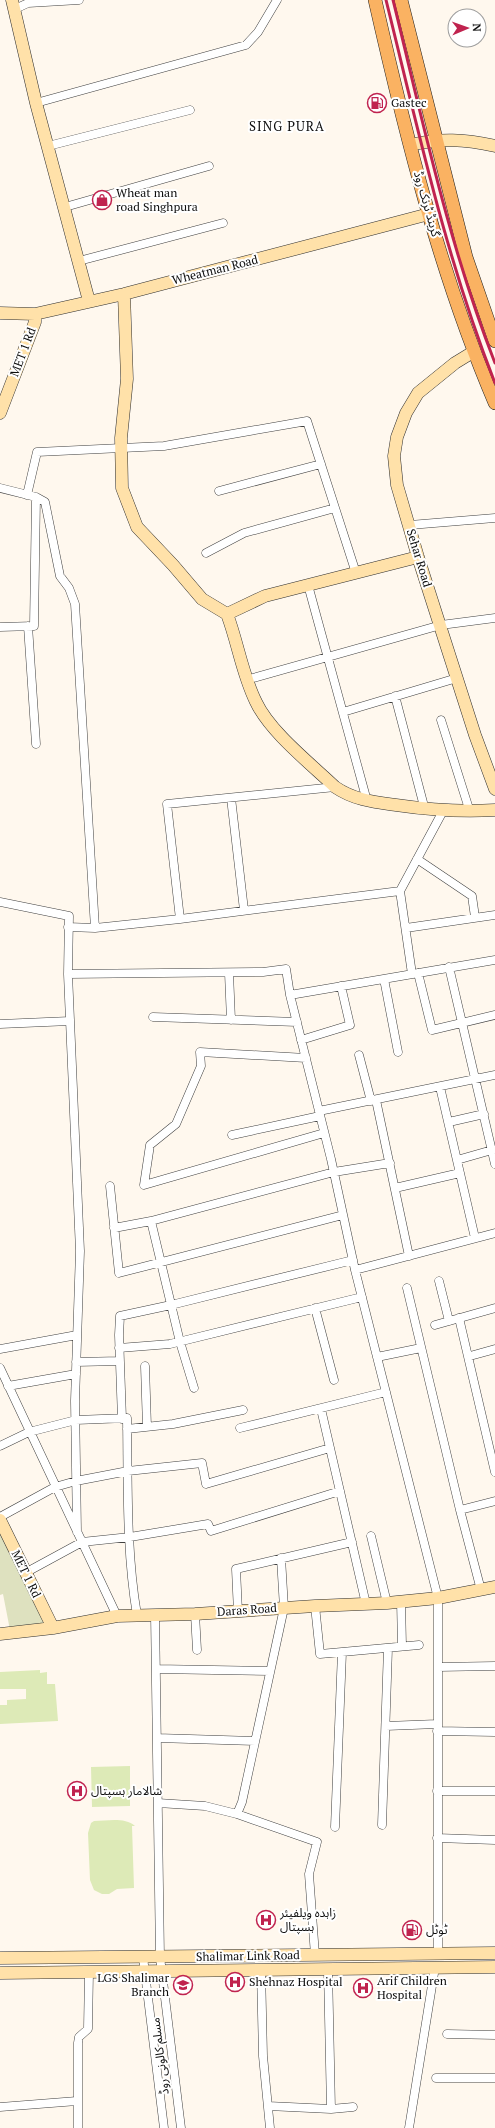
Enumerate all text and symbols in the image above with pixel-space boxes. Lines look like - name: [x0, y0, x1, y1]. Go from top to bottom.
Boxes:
- north arrow: [447, 8, 487, 48]
- text: N: [470, 23, 484, 33]
- fuel station icon: Gastec: [366, 92, 388, 114]
- place label: Gastec: [391, 95, 427, 110]
- district label: SING PURA: [249, 117, 325, 135]
- street label: گرینڈ ٹرنک روڈ: [411, 169, 444, 239]
- place label: Wheat man road Singhpura: [116, 185, 198, 214]
- shop icon: Wheat man road Singhpura: [91, 189, 113, 211]
- street label: Wheatman Road: [170, 252, 260, 287]
- street label: MET 1 Rd: [6, 325, 39, 378]
- street label: Sehar Road: [404, 527, 436, 589]
- street label: MET 1 Rd: [8, 1547, 45, 1600]
- street label: Daras Road: [216, 1600, 278, 1619]
- hospital icon: شالامار ہسپتال: [66, 1780, 88, 1802]
- place label: شالامار ہسپتال: [91, 1783, 162, 1799]
- place label: زاہدہ ویلفیئر ہسپتال: [279, 1905, 336, 1935]
- hospital icon: زاہدہ ویلفیئر ہسپتال: [255, 1909, 277, 1931]
- fuel station icon: ٹوٹل: [401, 1919, 423, 1941]
- place label: ٹوٹل: [426, 1922, 448, 1937]
- street label: Shalimar Link Road: [196, 1947, 300, 1964]
- place label: LGS Shalimar Branch: [97, 1970, 169, 1999]
- hospital icon: Shehnaz Hospital: [224, 1971, 246, 1993]
- place label: Arif Children Hospital: [377, 1973, 447, 2002]
- school or university icon: LGS Shalimar Branch: [172, 1974, 194, 1996]
- place label: Shehnaz Hospital: [249, 1974, 343, 1989]
- hospital icon: Arif Children Hospital: [352, 1977, 374, 1999]
- street label: مسلم کالونی روڈ: [147, 2016, 174, 2095]

